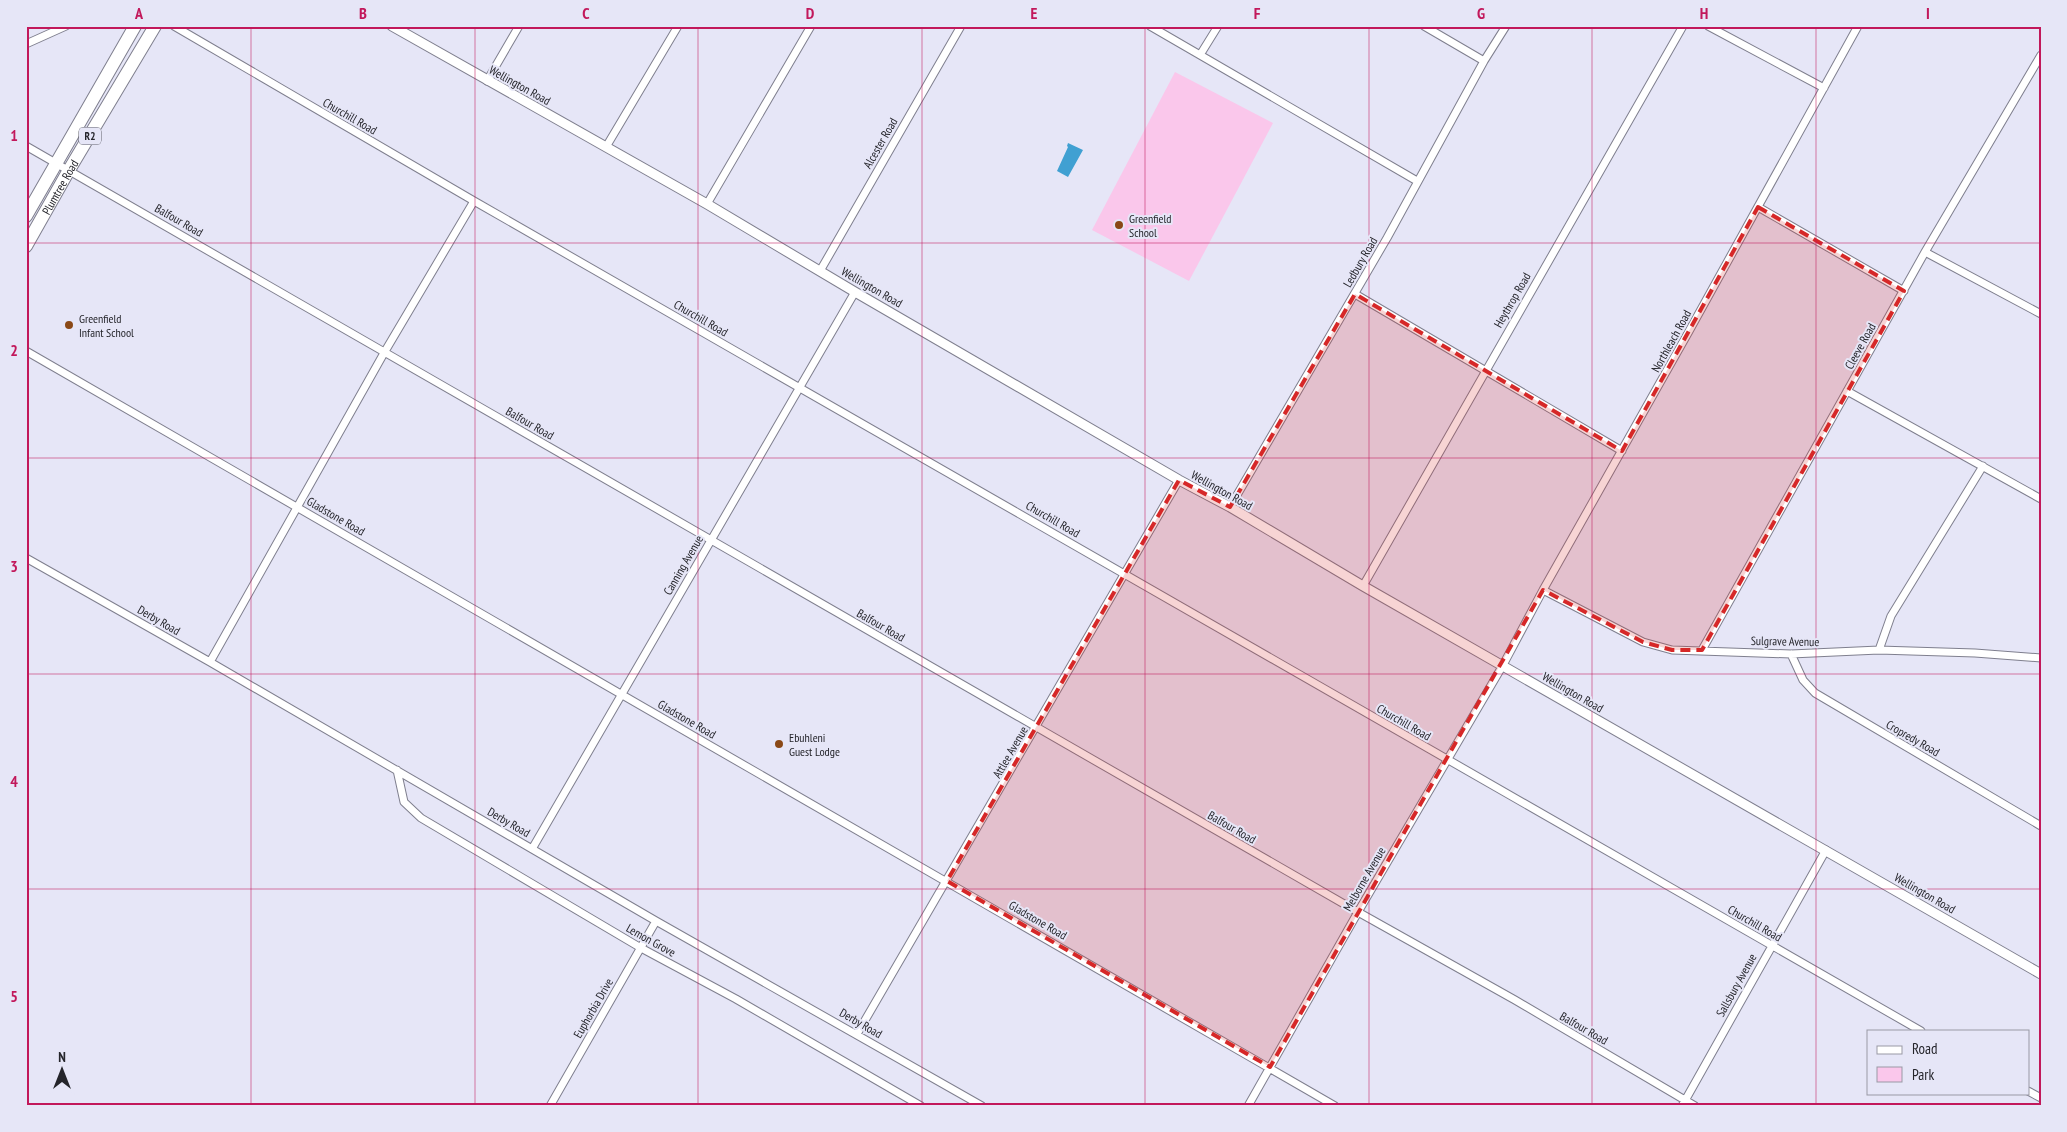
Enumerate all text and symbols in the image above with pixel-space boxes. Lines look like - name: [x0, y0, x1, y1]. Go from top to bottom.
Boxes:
- text: A: [134, 3, 144, 23]
- text: B: [359, 3, 367, 23]
- text: C: [582, 3, 590, 23]
- text: D: [806, 3, 815, 23]
- text: E: [1031, 3, 1038, 23]
- text: F: [1254, 3, 1261, 23]
- text: G: [1477, 3, 1485, 23]
- text: H: [1700, 3, 1708, 23]
- text: I: [1926, 3, 1930, 23]
- street label: Wellington Road: [487, 62, 553, 108]
- street label: Churchill Road: [320, 94, 380, 138]
- street label: Alcester Road: [859, 115, 901, 171]
- text: 1: [10, 125, 18, 145]
- road number: R2: [79, 128, 101, 144]
- street label: Plumtree Road: [38, 157, 81, 217]
- street label: Balfour Road: [152, 200, 206, 240]
- place label: Greenfield School: [1129, 211, 1171, 240]
- marker: Greenfield School: [1113, 219, 1125, 231]
- street label: Ledbury Road: [1340, 234, 1380, 290]
- street label: Wellington Road: [839, 264, 905, 310]
- street label: Heythrop Road: [1490, 270, 1534, 330]
- street label: Churchill Road: [671, 296, 731, 340]
- street label: Northleach Road: [1648, 307, 1694, 375]
- place label: Greenfield Infant School: [79, 311, 134, 340]
- marker: Greenfield Infant School: [63, 319, 75, 331]
- street label: Cleeve Road: [1841, 320, 1879, 372]
- text: 2: [10, 340, 18, 360]
- street label: Balfour Road: [503, 403, 557, 443]
- street label: Wellington Road: [1189, 467, 1255, 513]
- street label: Gladstone Road: [304, 493, 368, 539]
- street label: Churchill Road: [1023, 497, 1083, 541]
- street label: Canning Avenue: [660, 533, 706, 597]
- text: 3: [10, 556, 18, 576]
- street label: Derby Road: [135, 602, 183, 638]
- street label: Balfour Road: [854, 605, 908, 645]
- street label: Sulgrave Avenue: [1751, 633, 1819, 649]
- street label: Wellington Road: [1540, 669, 1606, 715]
- street label: Gladstone Road: [655, 696, 719, 742]
- street label: Churchill Road: [1374, 700, 1434, 744]
- street label: Cropredy Road: [1883, 717, 1943, 759]
- street label: Attlee Avenue: [989, 723, 1031, 781]
- place label: Ebuhleni Guest Lodge: [789, 730, 840, 759]
- marker: Ebuhleni Guest Lodge: [773, 738, 785, 750]
- text: 4: [10, 771, 18, 791]
- street label: Derby Road: [485, 804, 533, 840]
- street label: Balfour Road: [1205, 807, 1259, 847]
- street label: Melborne Avenue: [1340, 844, 1388, 914]
- street label: Wellington Road: [1892, 870, 1958, 916]
- street label: Gladstone Road: [1006, 897, 1070, 943]
- street label: Churchill Road: [1725, 901, 1785, 945]
- street label: Lemon Grove: [624, 920, 678, 960]
- street label: Sallsbury Avenue: [1712, 951, 1760, 1019]
- street label: Euphorbia Drive: [570, 976, 616, 1040]
- text: 5: [10, 986, 18, 1006]
- street label: Derby Road: [837, 1005, 885, 1041]
- street label: Balfour Road: [1557, 1008, 1611, 1048]
- legend: [1867, 1030, 2030, 1094]
- text: Road: [1912, 1039, 1938, 1058]
- north arrow: [38, 1044, 88, 1094]
- text: N: [58, 1048, 66, 1066]
- text: Park: [1912, 1065, 1934, 1084]

